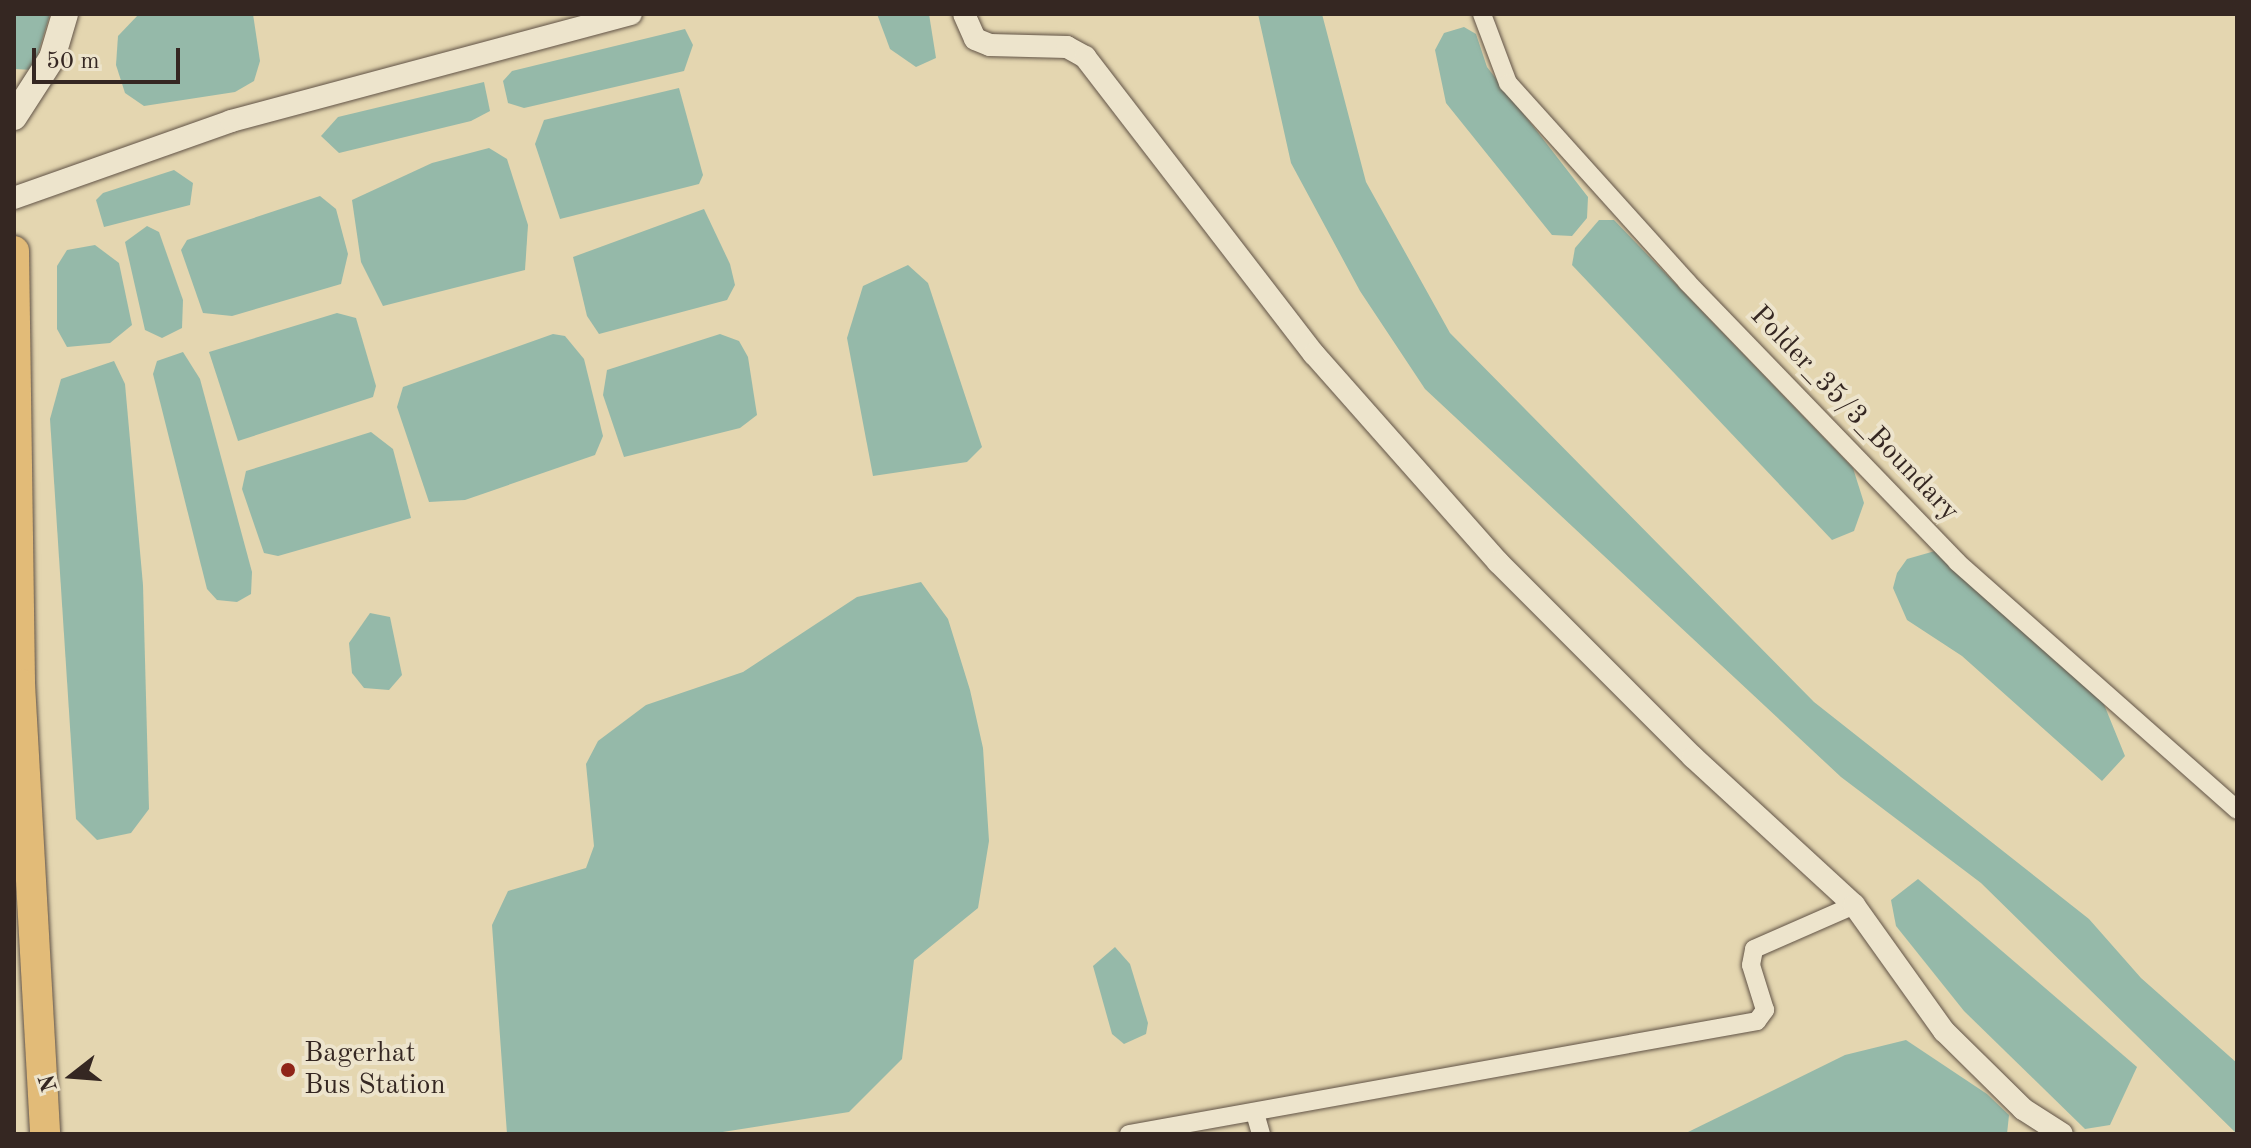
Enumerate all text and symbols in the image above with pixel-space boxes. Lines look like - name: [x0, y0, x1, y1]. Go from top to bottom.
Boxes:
- scale bar: [36, 32, 184, 82]
- text: 50 m: [46, 50, 100, 74]
- street label: Polder_35/3_Boundary: [1742, 299, 1966, 529]
- north arrow: [32, 1036, 112, 1116]
- place label: Bagerhat Bus Station: [304, 1037, 446, 1103]
- marker: Bagerhat Bus Station: [279, 1061, 297, 1079]
- text: N: [36, 1072, 62, 1094]

